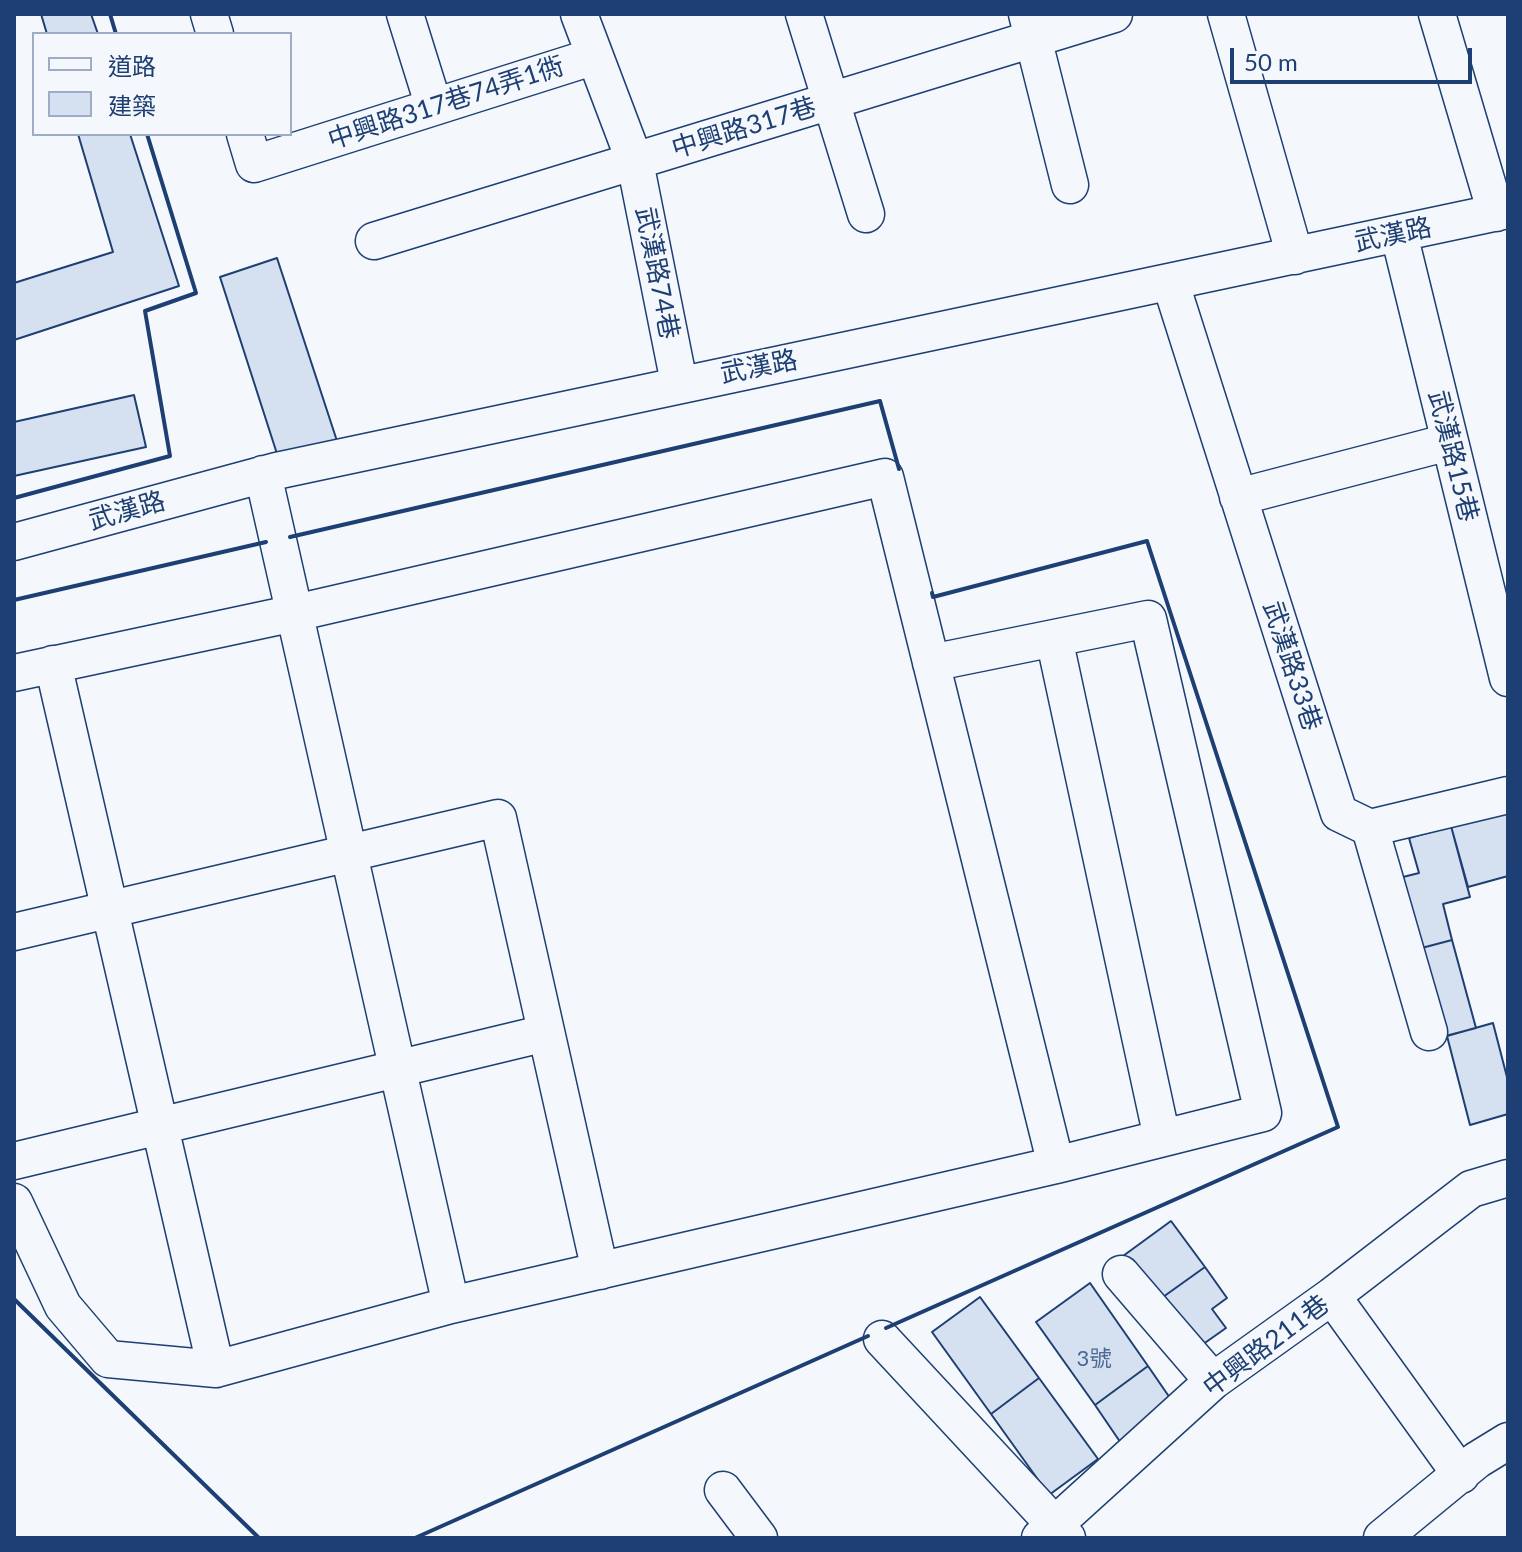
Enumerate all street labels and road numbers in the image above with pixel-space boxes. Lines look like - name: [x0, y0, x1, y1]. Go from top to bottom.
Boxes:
- street label: 中興路317巷74弄1衖: [324, 50, 568, 156]
- street label: 中興路317巷: [668, 91, 820, 165]
- street label: 武漢路74巷: [629, 204, 685, 342]
- street label: 武漢路: [1352, 212, 1434, 258]
- street label: 武漢路: [718, 344, 800, 390]
- street label: 武漢路15巷: [1422, 387, 1484, 525]
- street label: 武漢路: [85, 485, 169, 537]
- street label: 武漢路33巷: [1256, 597, 1328, 735]
- street label: 中興路211巷: [1197, 1289, 1335, 1403]

